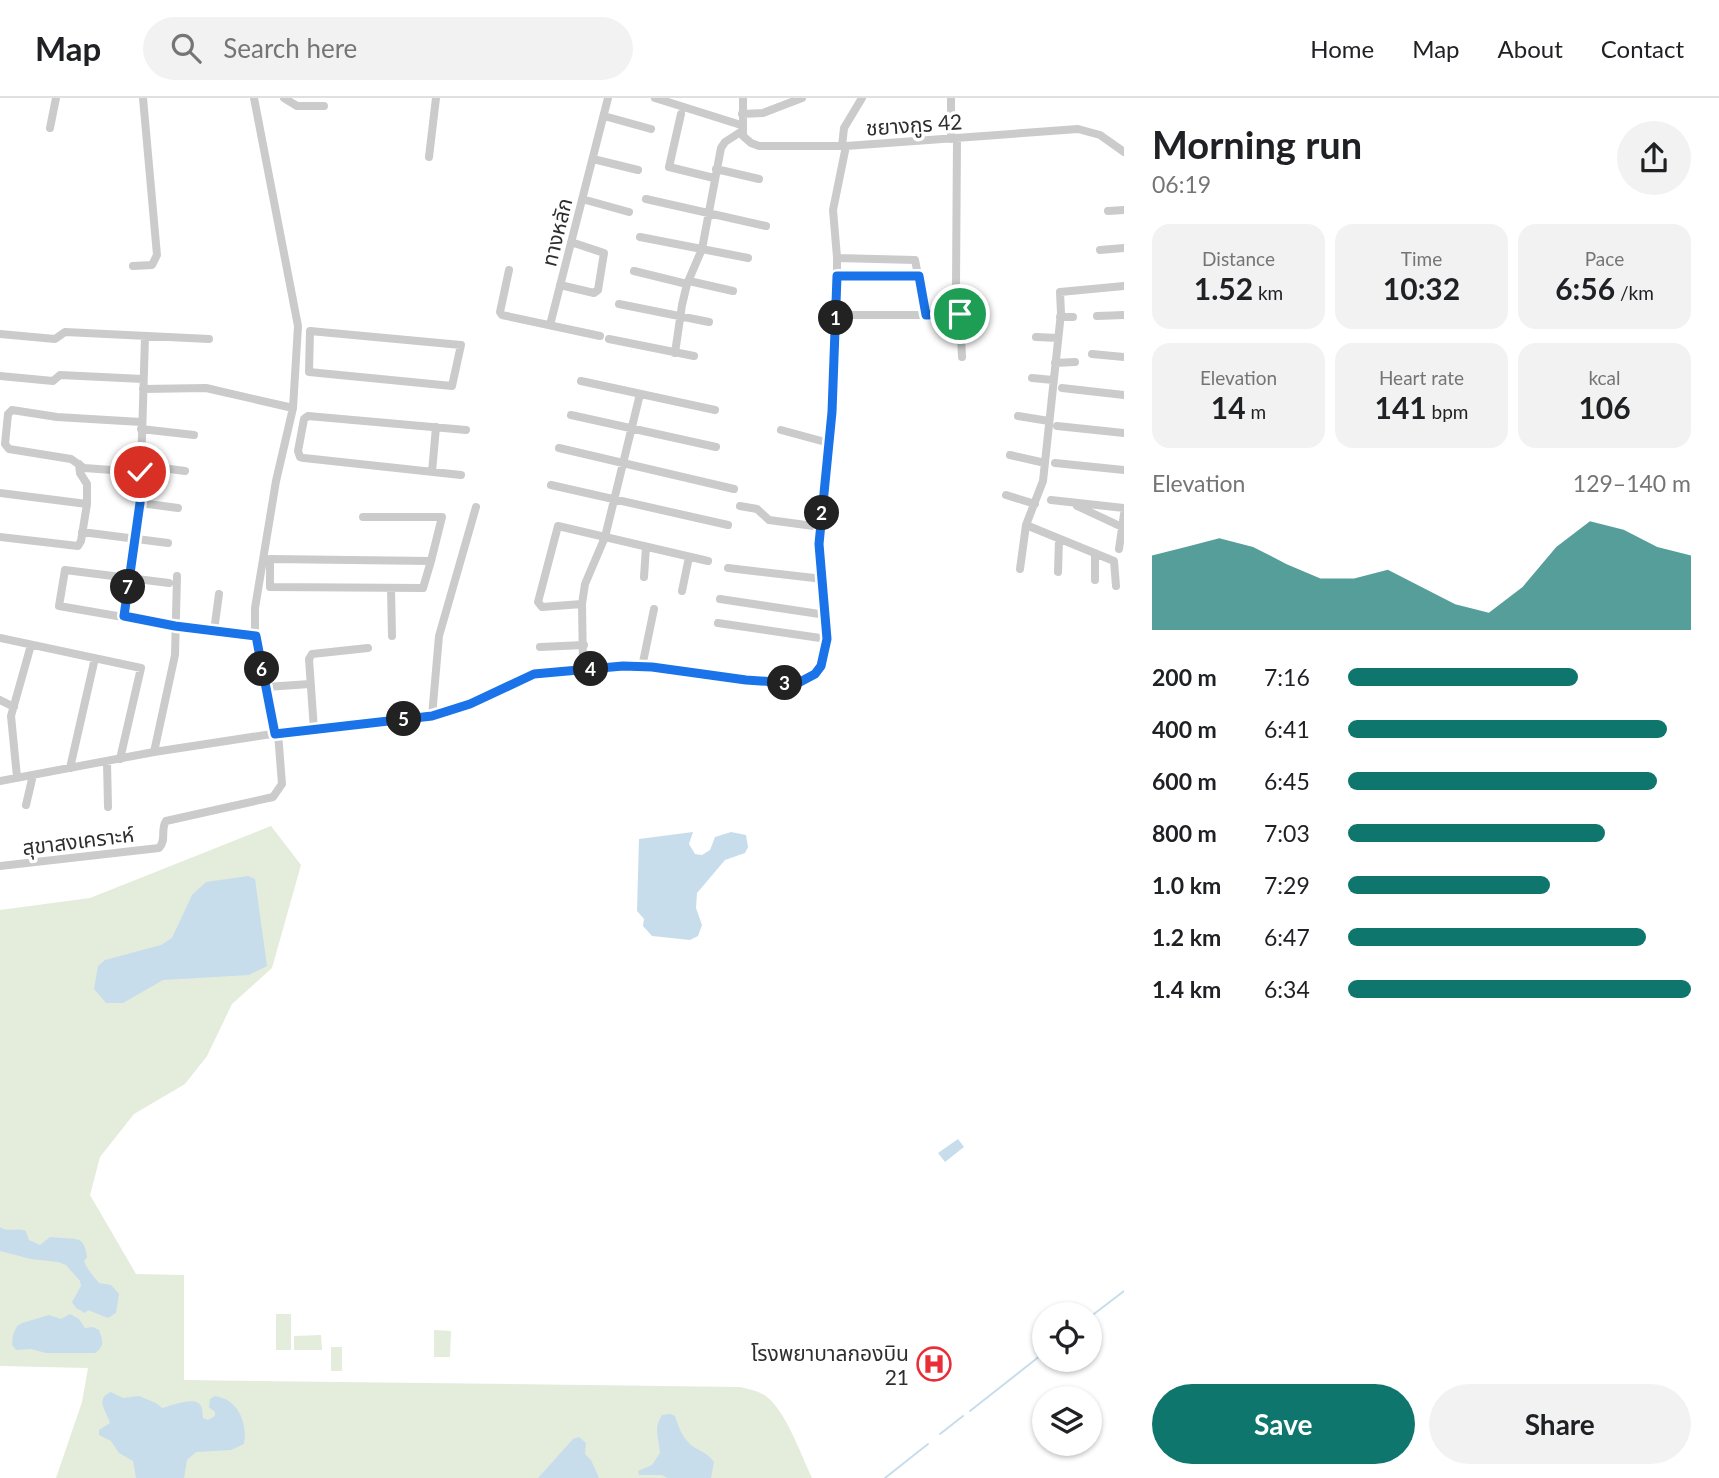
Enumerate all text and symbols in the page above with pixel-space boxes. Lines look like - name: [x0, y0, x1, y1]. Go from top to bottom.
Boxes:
- search box: [143, 17, 633, 80]
- text: Map: [35, 28, 101, 68]
- icon: search: [167, 29, 205, 67]
- text: Search here: [223, 32, 357, 64]
- text: Home: [1310, 34, 1374, 63]
- text: Map: [1412, 34, 1460, 63]
- text: About: [1498, 34, 1563, 63]
- text: Contact: [1601, 34, 1684, 63]
- street label: ชยางกูร 42: [865, 108, 963, 142]
- text: Morning run: [1152, 121, 1362, 167]
- button: share: [1617, 121, 1691, 195]
- text: 06:19: [1152, 170, 1211, 198]
- street label: ทางหลัก: [535, 195, 577, 269]
- text: Distance: [1202, 247, 1275, 270]
- text: Time: [1401, 247, 1442, 270]
- text: Pace: [1585, 247, 1624, 270]
- text: 1.52: [1194, 270, 1253, 306]
- text: 10:32: [1383, 270, 1460, 306]
- text: 6:56: [1555, 270, 1615, 306]
- text: km: [1253, 281, 1283, 304]
- text: /km: [1615, 281, 1654, 304]
- pin: [930, 284, 990, 344]
- icon: arrive: [941, 295, 979, 333]
- pin: 1: [818, 300, 854, 336]
- text: 1: [830, 306, 841, 329]
- text: Elevation: [1200, 366, 1277, 389]
- text: Heart rate: [1379, 366, 1464, 389]
- text: kcal: [1588, 366, 1621, 389]
- text: 14: [1211, 389, 1246, 425]
- text: 141: [1375, 389, 1427, 425]
- text: 106: [1578, 389, 1631, 425]
- text: m: [1246, 400, 1266, 423]
- text: bpm: [1427, 400, 1468, 423]
- pin: [110, 442, 170, 502]
- icon: check: [121, 453, 159, 491]
- text: Elevation: [1152, 469, 1245, 497]
- text: 129–140 m: [1573, 469, 1691, 497]
- pin: 2: [804, 496, 840, 530]
- text: 2: [816, 501, 827, 524]
- pin: 7: [110, 570, 146, 604]
- text: 7: [122, 575, 133, 598]
- pin: 6: [244, 652, 280, 686]
- pin: 4: [574, 652, 608, 686]
- text: 6: [256, 657, 267, 680]
- text: 4: [585, 657, 596, 680]
- text: 200 m: [1152, 663, 1217, 691]
- text: 7:16: [1264, 663, 1310, 691]
- pin: 3: [768, 666, 802, 700]
- text: 3: [779, 671, 790, 694]
- pin: 5: [386, 702, 422, 736]
- text: 5: [398, 707, 409, 730]
- text: 400 m: [1152, 715, 1217, 743]
- text: 6:41: [1264, 715, 1310, 743]
- text: 600 m: [1152, 767, 1217, 795]
- text: 6:45: [1264, 767, 1310, 795]
- text: 800 m: [1152, 819, 1217, 847]
- text: 7:03: [1264, 819, 1310, 847]
- street label: สุขาสงเคราะห์: [21, 821, 136, 861]
- text: 1.0 km: [1152, 871, 1221, 899]
- text: 7:29: [1264, 871, 1310, 899]
- text: 1.2 km: [1152, 923, 1221, 951]
- text: 6:47: [1264, 923, 1310, 951]
- text: 1.4 km: [1152, 975, 1221, 1003]
- text: 6:34: [1264, 975, 1310, 1003]
- map controls: [1032, 1302, 1102, 1456]
- button: locate: [1032, 1302, 1102, 1372]
- place label: โรงพยาบาลกองบิน 21: [751, 1340, 909, 1389]
- hospital icon: โรงพยาบาลกองบิน 21: [915, 1345, 953, 1383]
- button: Save: [1152, 1384, 1415, 1464]
- button: Share: [1429, 1384, 1691, 1464]
- button: layers: [1032, 1386, 1102, 1456]

